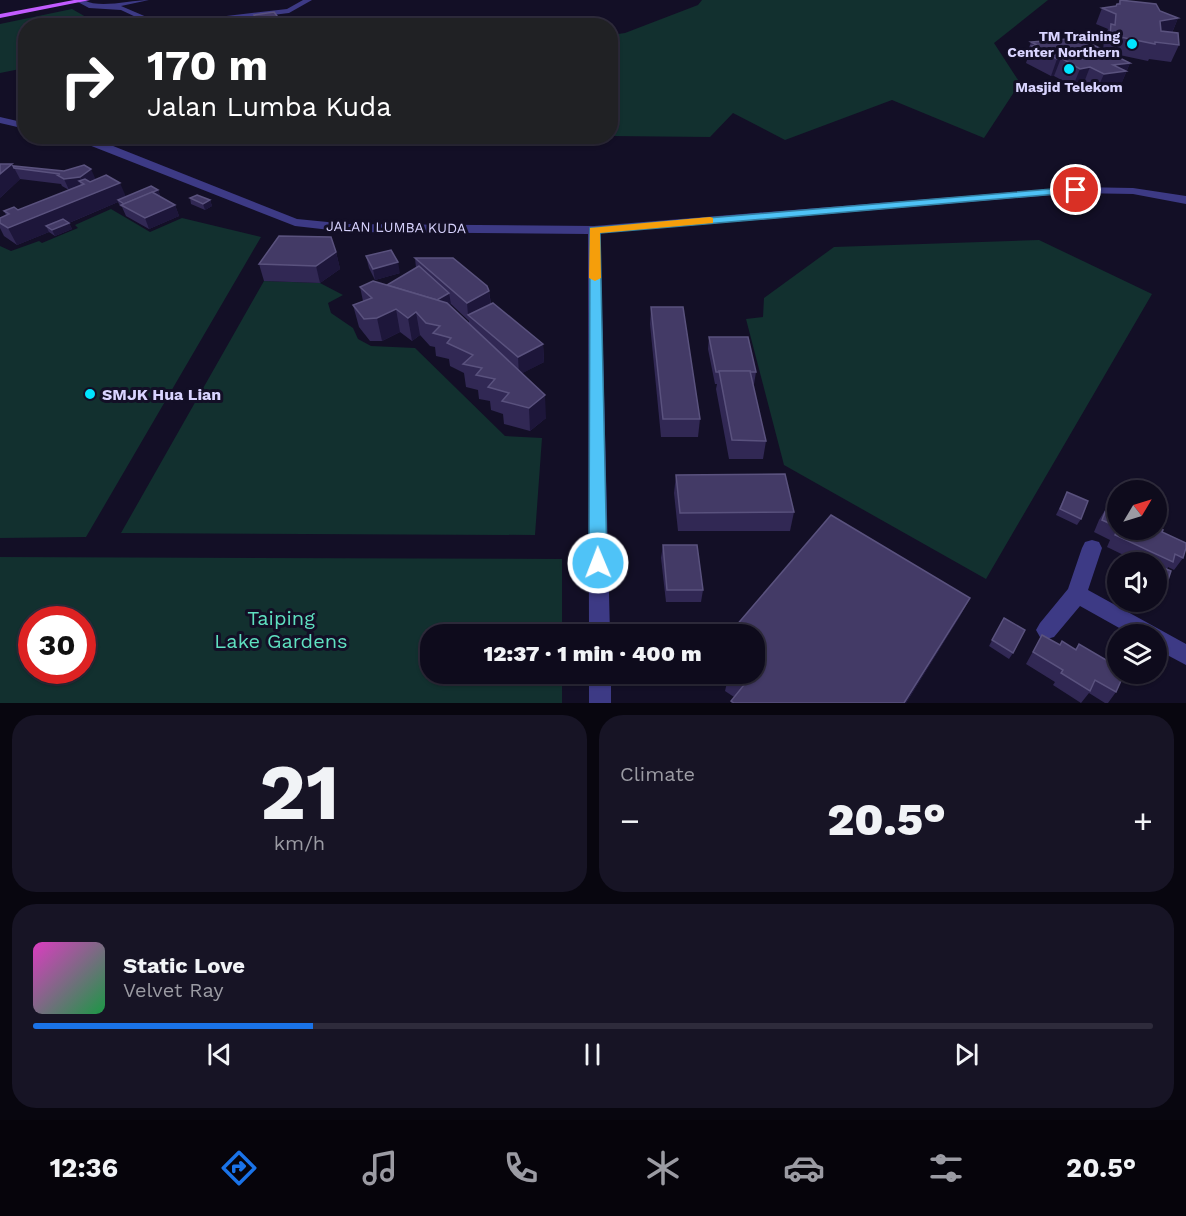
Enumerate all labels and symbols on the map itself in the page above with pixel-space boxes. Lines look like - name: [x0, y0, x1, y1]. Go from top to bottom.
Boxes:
- place label: TM Training Center Northern: [1007, 28, 1120, 60]
- marker: TM Training Center Northern: [1125, 37, 1139, 51]
- marker: Masjid Telekom: [1062, 62, 1076, 76]
- place label: Masjid Telekom: [1015, 79, 1123, 95]
- pin: [1050, 164, 1101, 215]
- street label: JALAN LUMBA KUDA: [326, 218, 466, 236]
- place label: SMJK Hua Lian: [102, 385, 221, 404]
- marker: SMJK Hua Lian: [83, 387, 97, 401]
- north arrow: [1107, 480, 1167, 540]
- position arrow: [566, 531, 630, 595]
- speed limit sign: 30: [18, 606, 96, 684]
- park label: Taiping Lake Gardens: [214, 606, 348, 653]

